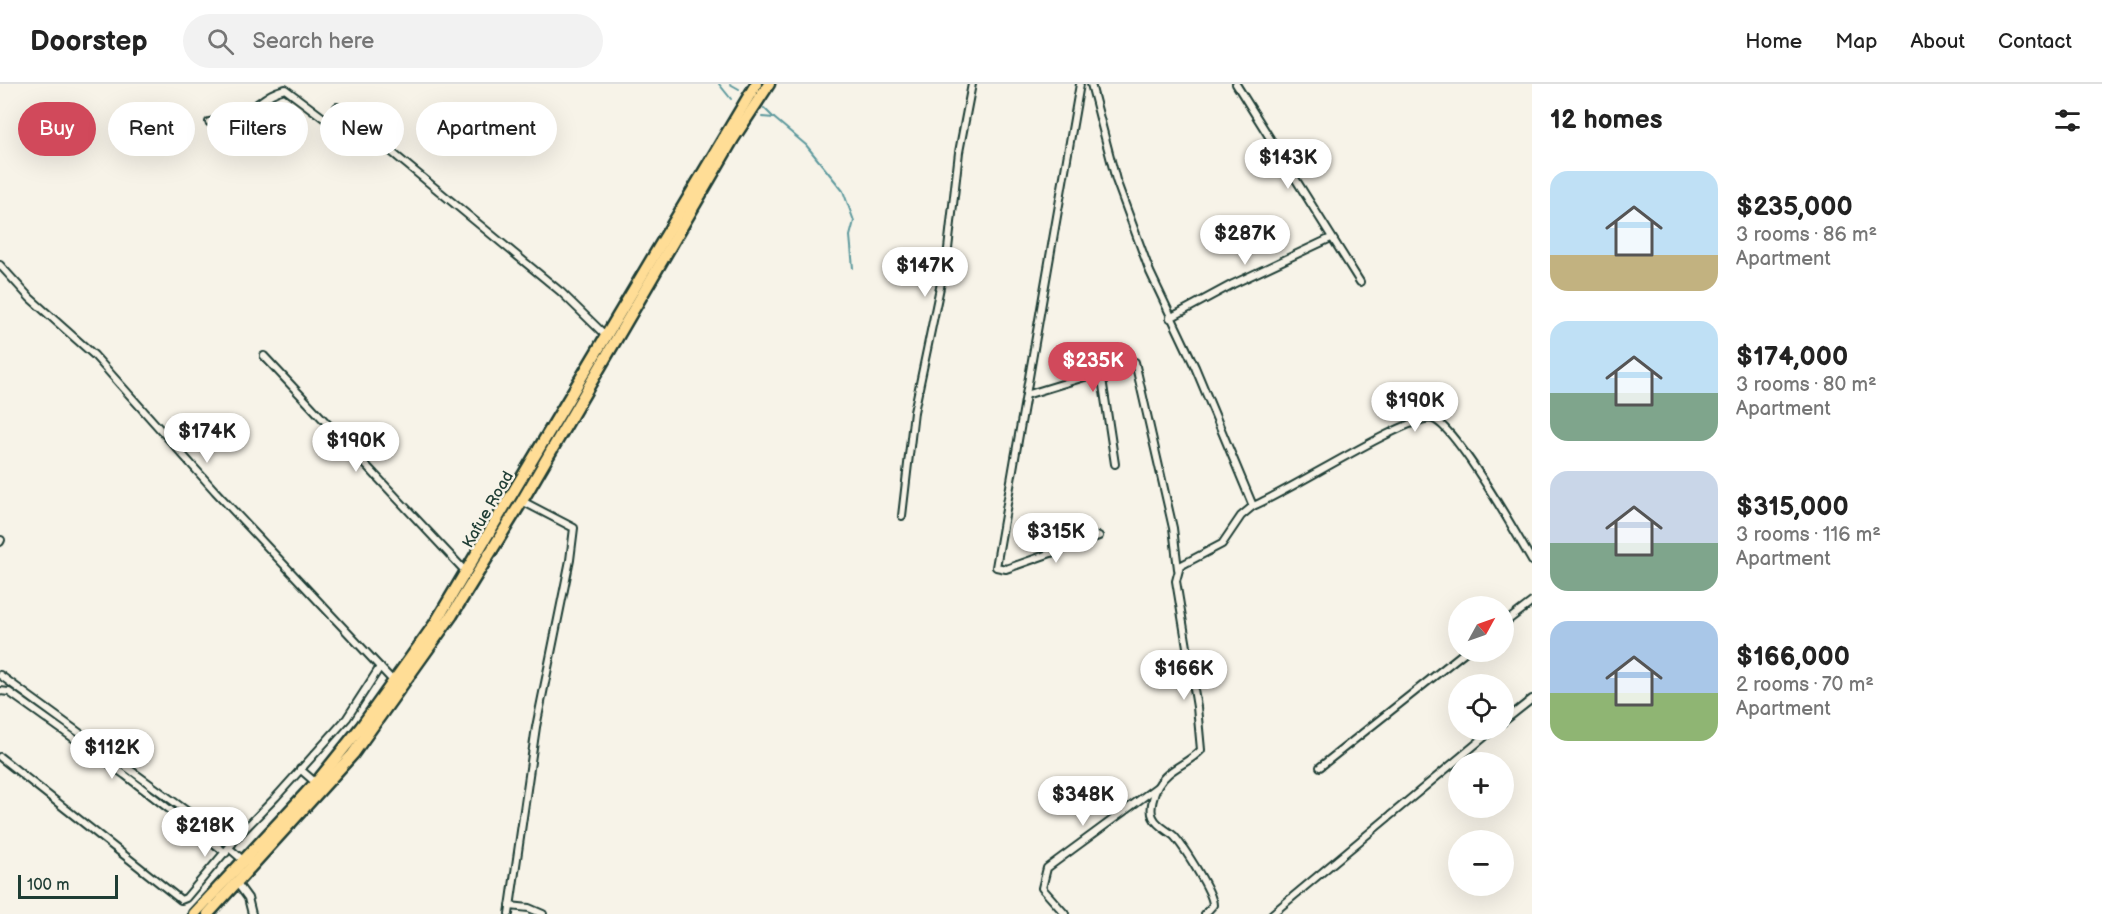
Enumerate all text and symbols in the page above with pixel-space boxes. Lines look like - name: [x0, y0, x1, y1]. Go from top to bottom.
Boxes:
- search box: [183, 14, 603, 68]
- text: Doorstep: [30, 25, 147, 58]
- icon: search: [204, 25, 237, 58]
- text: Search here: [252, 28, 374, 55]
- text: Home: [1745, 29, 1802, 54]
- text: Map: [1835, 29, 1877, 54]
- text: About: [1910, 29, 1965, 54]
- text: Contact: [1998, 29, 2072, 54]
- chip: Buy: [18, 102, 96, 156]
- chip: Rent: [108, 102, 195, 156]
- chip: Filters: [207, 102, 308, 156]
- chip: New: [320, 102, 404, 156]
- chip: Apartment: [416, 102, 557, 156]
- icon: filters: [2051, 104, 2084, 137]
- text: 12 homes: [1550, 105, 1662, 136]
- pin: $143K: [1246, 139, 1330, 190]
- text: $143K: [1259, 146, 1317, 170]
- text: $235,000: [1736, 192, 1853, 223]
- icon: home: [1598, 195, 1670, 267]
- pin: $287K: [1203, 215, 1287, 266]
- text: $287K: [1214, 222, 1276, 246]
- text: 3 rooms · 86 m²: [1736, 223, 1877, 247]
- pin: $147K: [883, 247, 967, 298]
- text: Apartment: [1736, 247, 1831, 271]
- text: $147K: [896, 254, 954, 278]
- pin: $235K: [1051, 342, 1135, 393]
- text: $174,000: [1736, 342, 1848, 373]
- icon: home: [1598, 345, 1670, 417]
- text: $235K: [1062, 349, 1124, 373]
- text: 3 rooms · 80 m²: [1736, 373, 1877, 397]
- pin: $190K: [1373, 382, 1457, 433]
- text: $190K: [1385, 389, 1445, 413]
- text: Apartment: [1736, 397, 1831, 421]
- pin: $174K: [165, 413, 249, 464]
- text: $174K: [178, 420, 236, 444]
- pin: $190K: [314, 422, 398, 473]
- text: $190K: [326, 429, 386, 453]
- street label: Kafue Road: [459, 468, 518, 551]
- text: $315,000: [1736, 492, 1849, 523]
- icon: home: [1598, 495, 1670, 567]
- pin: $315K: [1014, 513, 1098, 564]
- text: $315K: [1027, 520, 1085, 544]
- text: 3 rooms · 116 m²: [1736, 523, 1881, 547]
- text: Apartment: [1736, 547, 1831, 571]
- north arrow: [1448, 596, 1514, 662]
- map controls: [1448, 596, 1514, 896]
- text: $166,000: [1736, 642, 1850, 673]
- icon: home: [1598, 645, 1670, 717]
- pin: $166K: [1142, 650, 1226, 701]
- text: $166K: [1154, 657, 1214, 681]
- text: 2 rooms · 70 m²: [1736, 673, 1874, 697]
- button: locate: [1448, 674, 1514, 740]
- text: Apartment: [1736, 697, 1831, 721]
- pin: $112K: [70, 729, 154, 780]
- text: $112K: [84, 736, 140, 760]
- button: +: [1448, 752, 1514, 818]
- pin: $348K: [1041, 776, 1125, 827]
- text: $348K: [1052, 783, 1114, 807]
- pin: $218K: [163, 807, 247, 858]
- text: $218K: [176, 814, 234, 838]
- button: −: [1448, 830, 1514, 896]
- scale bar: [18, 872, 118, 900]
- text: 100 m: [27, 876, 70, 895]

